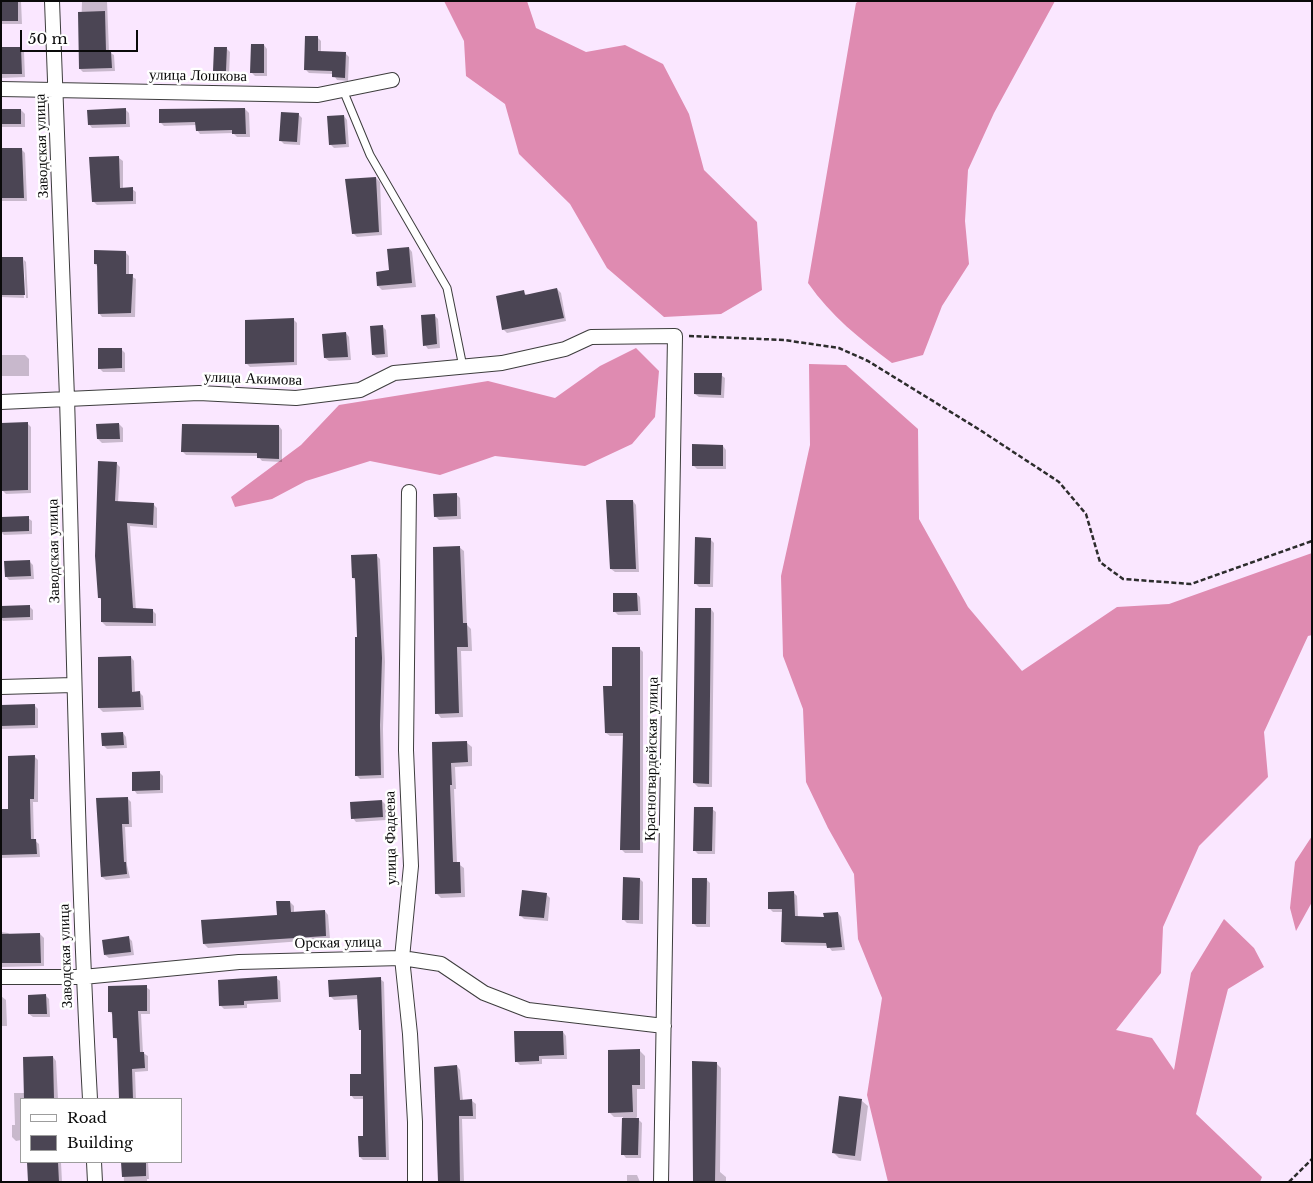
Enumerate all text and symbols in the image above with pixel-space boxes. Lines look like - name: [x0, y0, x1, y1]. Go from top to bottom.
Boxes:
- scale bar: [22, 20, 140, 52]
- text: 50 m: [28, 29, 68, 48]
- street label: улица Лошкова: [149, 66, 247, 86]
- street label: Заводская улица: [31, 93, 53, 199]
- street label: улица Акимова: [204, 368, 302, 390]
- street label: Заводская улица: [44, 499, 64, 603]
- street label: Красногвардейская улица: [642, 677, 662, 841]
- street label: улица Фадеева: [381, 791, 401, 885]
- street label: Заводская улица: [55, 903, 77, 1009]
- street label: Орская улица: [294, 933, 382, 953]
- legend: [20, 1098, 182, 1163]
- text: Road: [67, 1108, 107, 1127]
- text: Building: [67, 1133, 133, 1152]

